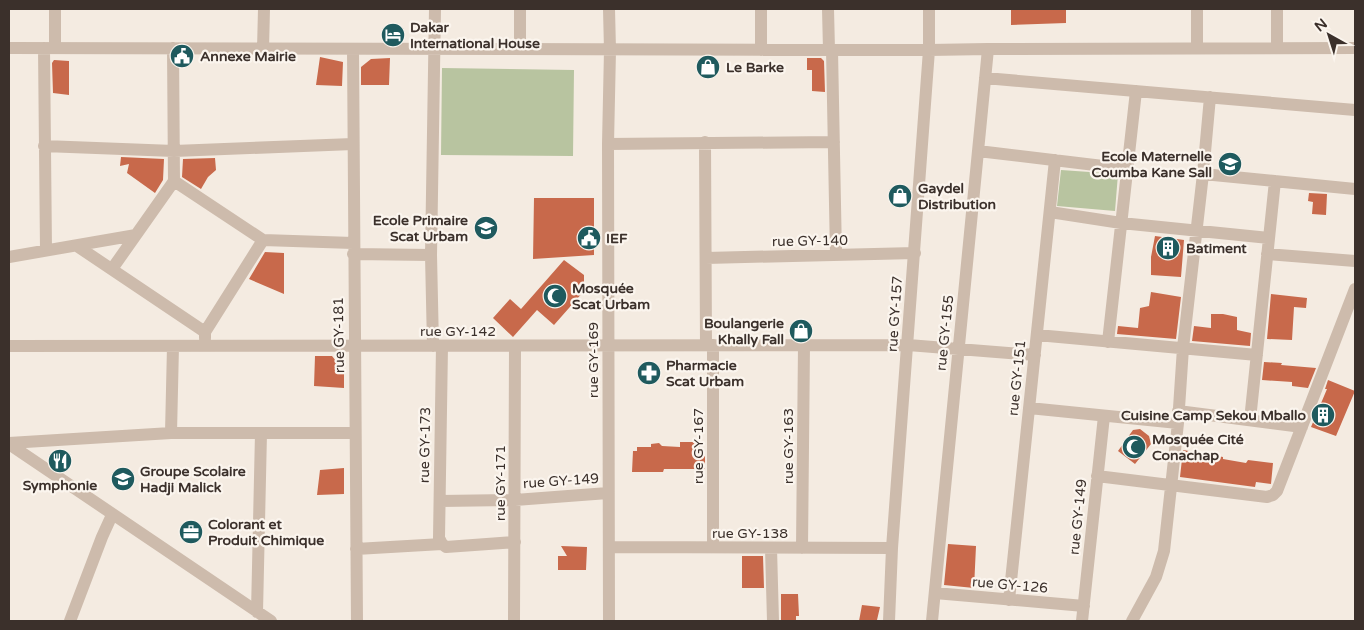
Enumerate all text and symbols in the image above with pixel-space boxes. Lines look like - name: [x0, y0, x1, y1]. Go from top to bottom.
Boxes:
- north arrow: [1304, 10, 1354, 60]
- text: N: [1311, 15, 1331, 35]
- place label: Dakar International House: [410, 19, 540, 52]
- hotel icon: Dakar International House: [380, 22, 406, 48]
- public building icon: Annexe Mairie: [169, 43, 195, 69]
- place label: Annexe Mairie: [200, 48, 296, 65]
- shop icon: Le Barke: [695, 54, 721, 80]
- place label: Le Barke: [726, 59, 784, 76]
- place label: Ecole Maternelle Coumba Kane Sall: [1091, 148, 1212, 181]
- school or university icon: Ecole Maternelle Coumba Kane Sall: [1217, 151, 1243, 177]
- place label: Gaydel Distribution: [918, 180, 996, 213]
- shop icon: Gaydel Distribution: [887, 183, 913, 209]
- place label: Ecole Primaire Scat Urbam: [373, 212, 468, 245]
- school or university icon: Ecole Primaire Scat Urbam: [473, 215, 499, 241]
- public building icon: IEF: [576, 225, 602, 251]
- place label: IEF: [606, 230, 628, 247]
- street label: rue GY-140: [772, 232, 848, 250]
- building icon: Batiment: [1155, 235, 1181, 261]
- place label: Batiment: [1186, 240, 1247, 257]
- street label: rue GY-157: [884, 275, 906, 353]
- place label: Mosquée Scat Urbam: [572, 280, 650, 313]
- mosque icon: Mosquée Scat Urbam: [542, 283, 568, 309]
- street label: rue GY-155: [933, 294, 957, 372]
- street label: rue GY-181: [330, 297, 348, 373]
- place label: Boulangerie Khally Fall: [704, 315, 784, 348]
- shop icon: Boulangerie Khally Fall: [788, 318, 814, 344]
- street label: rue GY-169: [585, 322, 602, 398]
- street label: rue GY-142: [420, 323, 496, 340]
- street label: rue GY-151: [1005, 339, 1029, 417]
- place label: Pharmacie Scat Urbam: [666, 357, 744, 390]
- pharmacy icon: Pharmacie Scat Urbam: [636, 360, 662, 386]
- building icon: Cuisine Camp Sekou Mballo: [1310, 402, 1336, 428]
- street label: rue GY-173: [416, 407, 434, 483]
- place label: Cuisine Camp Sekou Mballo: [1121, 407, 1306, 424]
- street label: rue GY-167: [690, 408, 707, 484]
- street label: rue GY-163: [780, 408, 797, 484]
- place label: Mosquée Cité Conachap: [1152, 431, 1244, 464]
- mosque icon: Mosquée Cité Conachap: [1121, 434, 1147, 460]
- street label: rue GY-171: [492, 445, 509, 521]
- restaurant icon: Symphonie: [47, 448, 73, 474]
- place label: Groupe Scolaire Hadji Malick: [140, 463, 246, 496]
- school or university icon: Groupe Scolaire Hadji Malick: [110, 466, 136, 492]
- street label: rue GY-149: [522, 470, 600, 492]
- place label: Symphonie: [23, 477, 97, 494]
- street label: rue GY-149: [1066, 478, 1090, 556]
- place label: Colorant et Produit Chimique: [208, 516, 324, 549]
- office icon: Colorant et Produit Chimique: [178, 519, 204, 545]
- street label: rue GY-138: [712, 525, 788, 542]
- street label: rue GY-126: [971, 573, 1049, 597]

